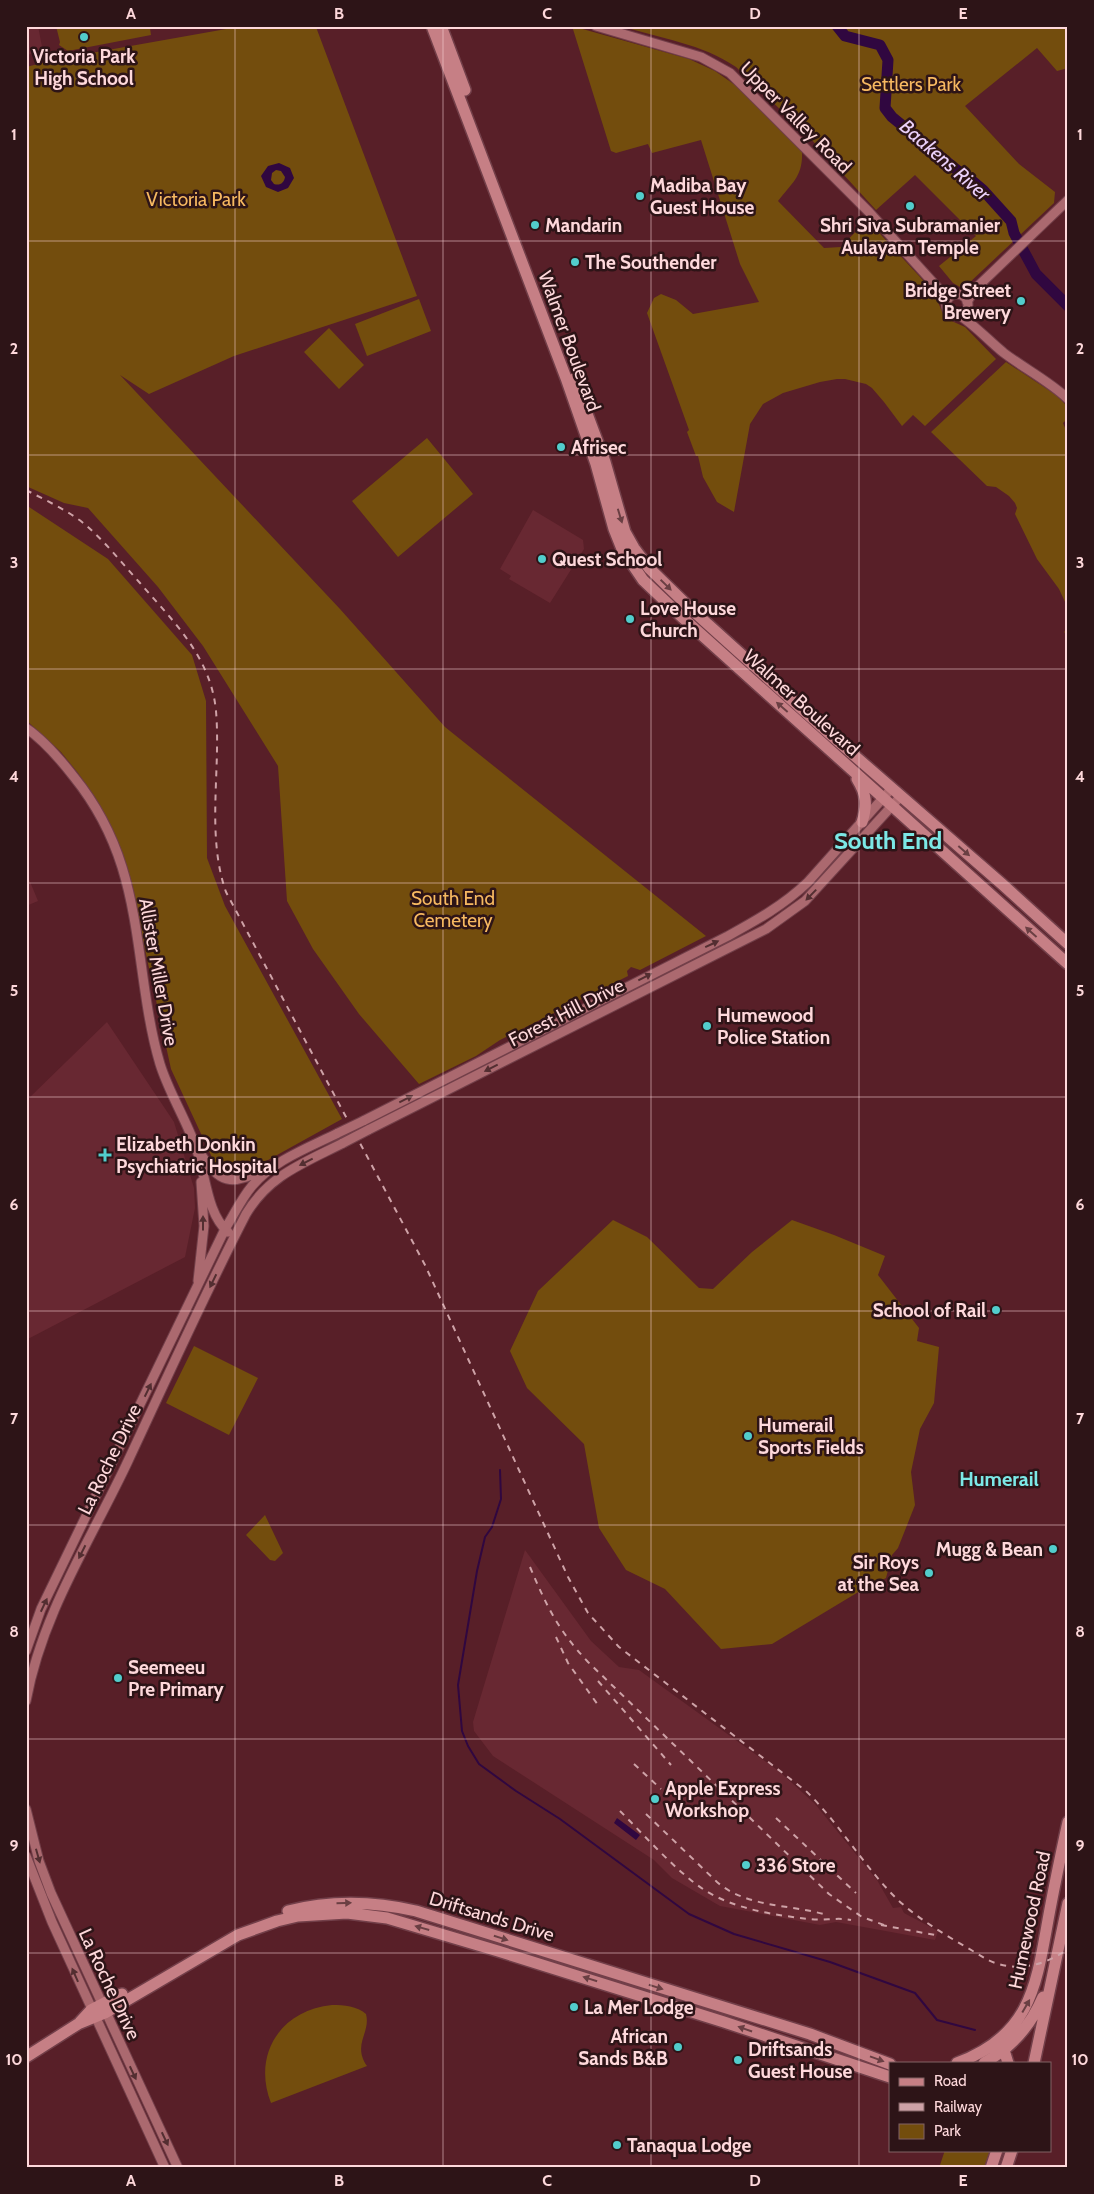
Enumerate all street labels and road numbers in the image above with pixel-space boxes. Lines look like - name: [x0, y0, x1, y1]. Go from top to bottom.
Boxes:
- street label: Upper Valley Road: [735, 57, 856, 178]
- street label: Walmer Boulevard: [533, 268, 606, 415]
- street label: Walmer Boulevard: [739, 644, 864, 760]
- street label: Allister Miller Drive: [134, 896, 183, 1048]
- street label: Forest Hill Drive: [505, 973, 628, 1051]
- street label: La Roche Drive: [73, 1400, 146, 1518]
- street label: Humewood Road: [1004, 1849, 1055, 1991]
- street label: Driftsands Drive: [427, 1887, 557, 1946]
- street label: La Roche Drive: [74, 1925, 145, 2044]

